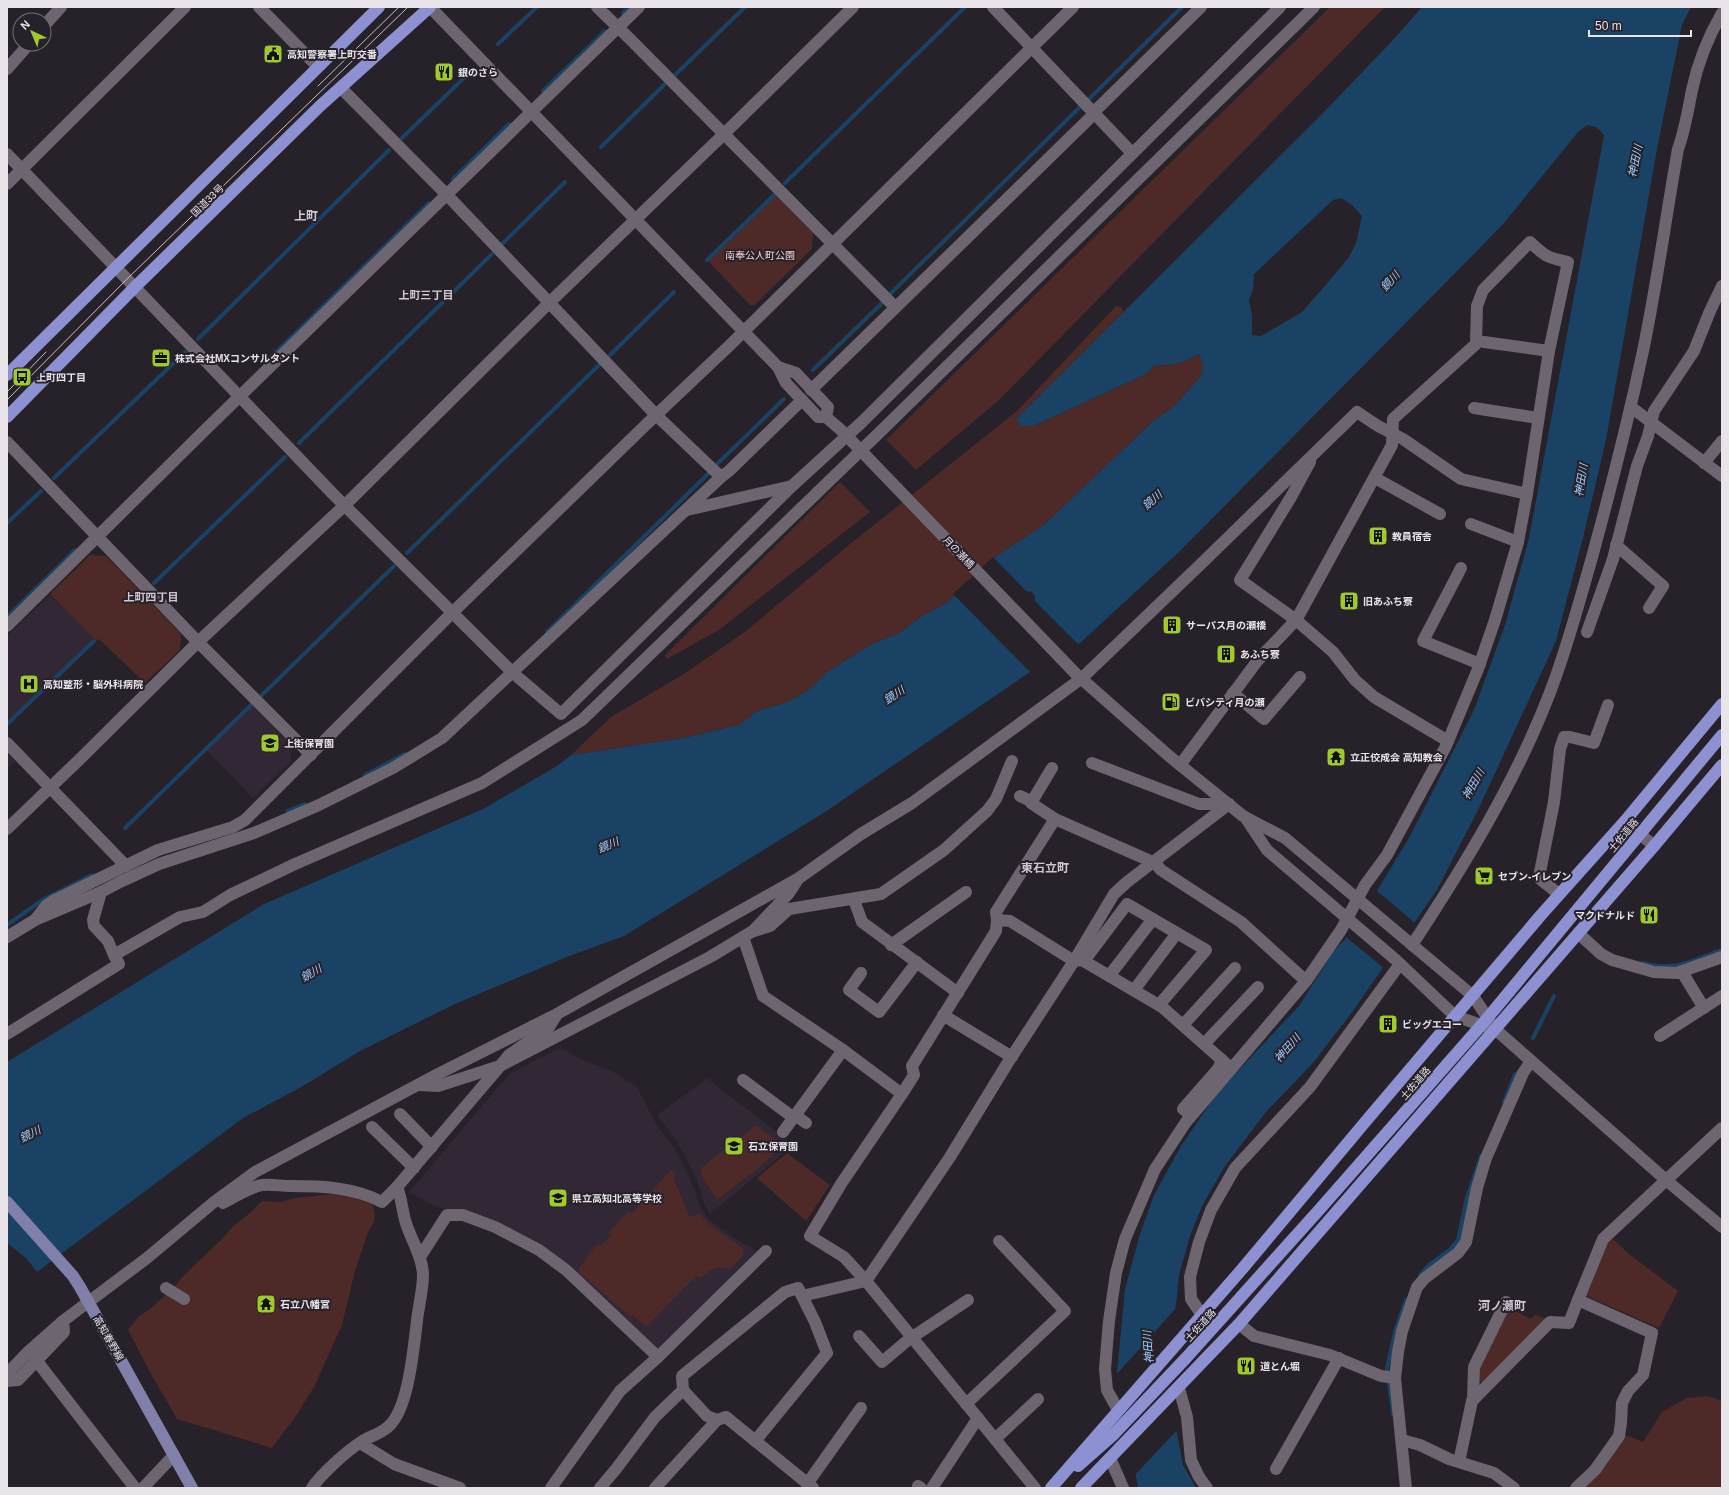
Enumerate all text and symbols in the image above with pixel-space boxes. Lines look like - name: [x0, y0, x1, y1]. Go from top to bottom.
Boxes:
- north arrow: [12, 12, 52, 52]
- scale bar: [1589, 12, 1691, 38]
- text: N: [18, 18, 32, 32]
- text: 50 m: [1595, 19, 1622, 33]
- public building icon: 高知警察署上町交番: [262, 43, 284, 65]
- place label: 高知警察署上町交番: [287, 49, 377, 60]
- restaurant icon: 銀のさら: [433, 61, 455, 83]
- place label: 銀のさら: [458, 67, 498, 78]
- water label: 神田川: [1626, 143, 1645, 178]
- street label: 国道33号: [189, 182, 226, 219]
- district label: 上町: [294, 209, 318, 223]
- park label: 南奉公人町公園: [725, 250, 795, 261]
- water label: 鏡川: [1378, 268, 1402, 293]
- district label: 上町三丁目: [399, 289, 454, 301]
- office icon: 株式会社MXコンサルタント: [150, 347, 172, 369]
- place label: 株式会社MXコンサルタント: [175, 353, 300, 364]
- bus stop icon: 上町四丁目: [11, 366, 33, 388]
- place label: 上町四丁目: [36, 372, 86, 383]
- water label: 神田川: [1572, 462, 1590, 497]
- water label: 鏡川: [1140, 488, 1165, 512]
- building icon: 教員宿舎: [1367, 525, 1389, 547]
- place label: 教員宿舎: [1392, 531, 1432, 542]
- street label: 月の瀬橋: [941, 534, 976, 571]
- building icon: 旧あふち寮: [1338, 590, 1360, 612]
- district label: 上町四丁目: [124, 591, 179, 603]
- place label: 旧あふち寮: [1363, 596, 1413, 607]
- building icon: サーパス月の瀬橋: [1161, 614, 1183, 636]
- place label: サーパス月の瀬橋: [1186, 620, 1266, 631]
- building icon: あふち寮: [1215, 643, 1237, 665]
- place label: あふち寮: [1240, 649, 1280, 660]
- hospital icon: 高知整形・脳外科病院: [18, 673, 40, 695]
- place label: 高知整形・脳外科病院: [43, 679, 143, 690]
- water label: 鏡川: [882, 683, 907, 706]
- fuel station icon: ビバシティ月の瀬: [1160, 691, 1182, 713]
- place label: ビバシティ月の瀬: [1185, 697, 1265, 708]
- school or university icon: 上街保育園: [259, 732, 281, 754]
- place label: 上街保育園: [284, 738, 334, 749]
- temple icon: 立正佼成会 高知教会: [1325, 746, 1347, 768]
- place label: 立正佼成会 高知教会: [1350, 752, 1443, 763]
- water label: 神田川: [1460, 766, 1487, 801]
- street label: 土佐道路: [1607, 816, 1640, 854]
- water label: 鏡川: [596, 835, 621, 855]
- district label: 東石立町: [1021, 861, 1069, 875]
- supermarket icon: セブン-イレブン: [1473, 865, 1495, 887]
- place label: セブン-イレブン: [1498, 871, 1571, 882]
- restaurant icon: マクドナルド: [1638, 904, 1660, 926]
- place label: マクドナルド: [1575, 910, 1635, 921]
- water label: 鏡川: [298, 962, 324, 984]
- building icon: ビッグエコー: [1377, 1013, 1399, 1035]
- place label: ビッグエコー: [1402, 1019, 1462, 1030]
- water label: 神田川: [1272, 1031, 1303, 1064]
- street label: 土佐道路: [1398, 1065, 1433, 1102]
- water label: 鏡川: [17, 1123, 43, 1144]
- school or university icon: 石立保育園: [723, 1135, 745, 1157]
- place label: 石立保育園: [748, 1141, 798, 1152]
- school or university icon: 県立高知北高等学校: [547, 1187, 569, 1209]
- place label: 県立高知北高等学校: [572, 1193, 662, 1204]
- temple icon: 石立八幡宮: [255, 1293, 277, 1315]
- place label: 石立八幡宮: [280, 1299, 330, 1310]
- district label: 河ノ瀬町: [1478, 1299, 1526, 1313]
- street label: 土佐道路: [1183, 1307, 1218, 1344]
- street label: 高知春野線: [91, 1314, 126, 1363]
- water label: 神田川: [1141, 1329, 1155, 1364]
- restaurant icon: 道とん堀: [1235, 1355, 1257, 1377]
- place label: 道とん堀: [1260, 1361, 1300, 1372]

